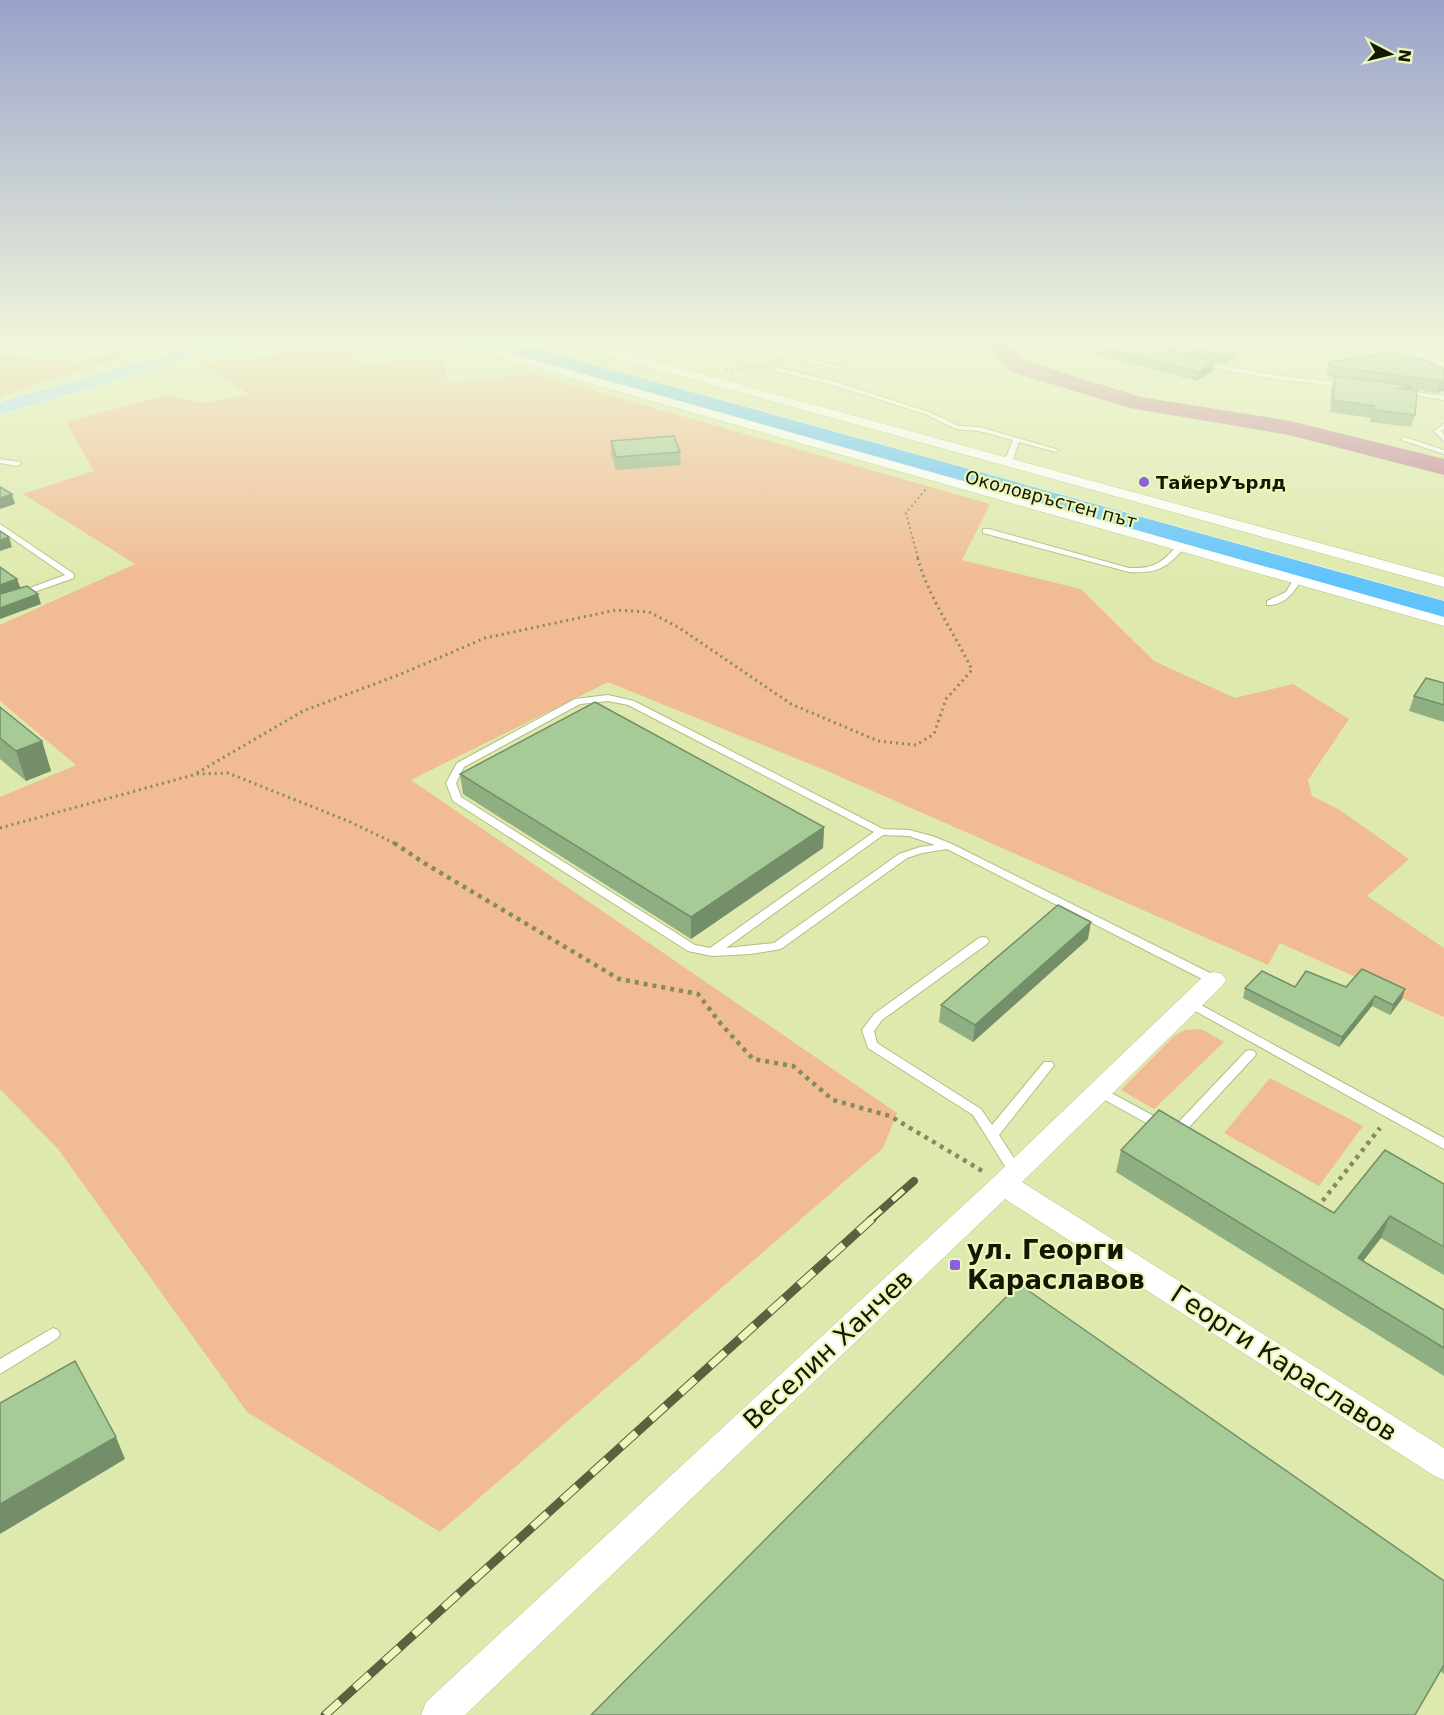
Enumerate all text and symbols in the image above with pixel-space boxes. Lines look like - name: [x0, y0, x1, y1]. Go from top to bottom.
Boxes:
- north arrow: [1360, 24, 1420, 84]
- text: N: [1394, 48, 1415, 64]
- street label: Околовръстен път: [963, 466, 1139, 532]
- place label: ТайерУърлд: [1156, 472, 1286, 493]
- marker: ТайерУърлд: [1137, 475, 1151, 489]
- place label: ул. Георги Караславов: [967, 1235, 1145, 1295]
- marker: ул. Георги Караславов: [948, 1258, 962, 1272]
- street label: Веселин Ханчев: [737, 1263, 919, 1435]
- street label: Георги Караславов: [1165, 1279, 1403, 1447]

